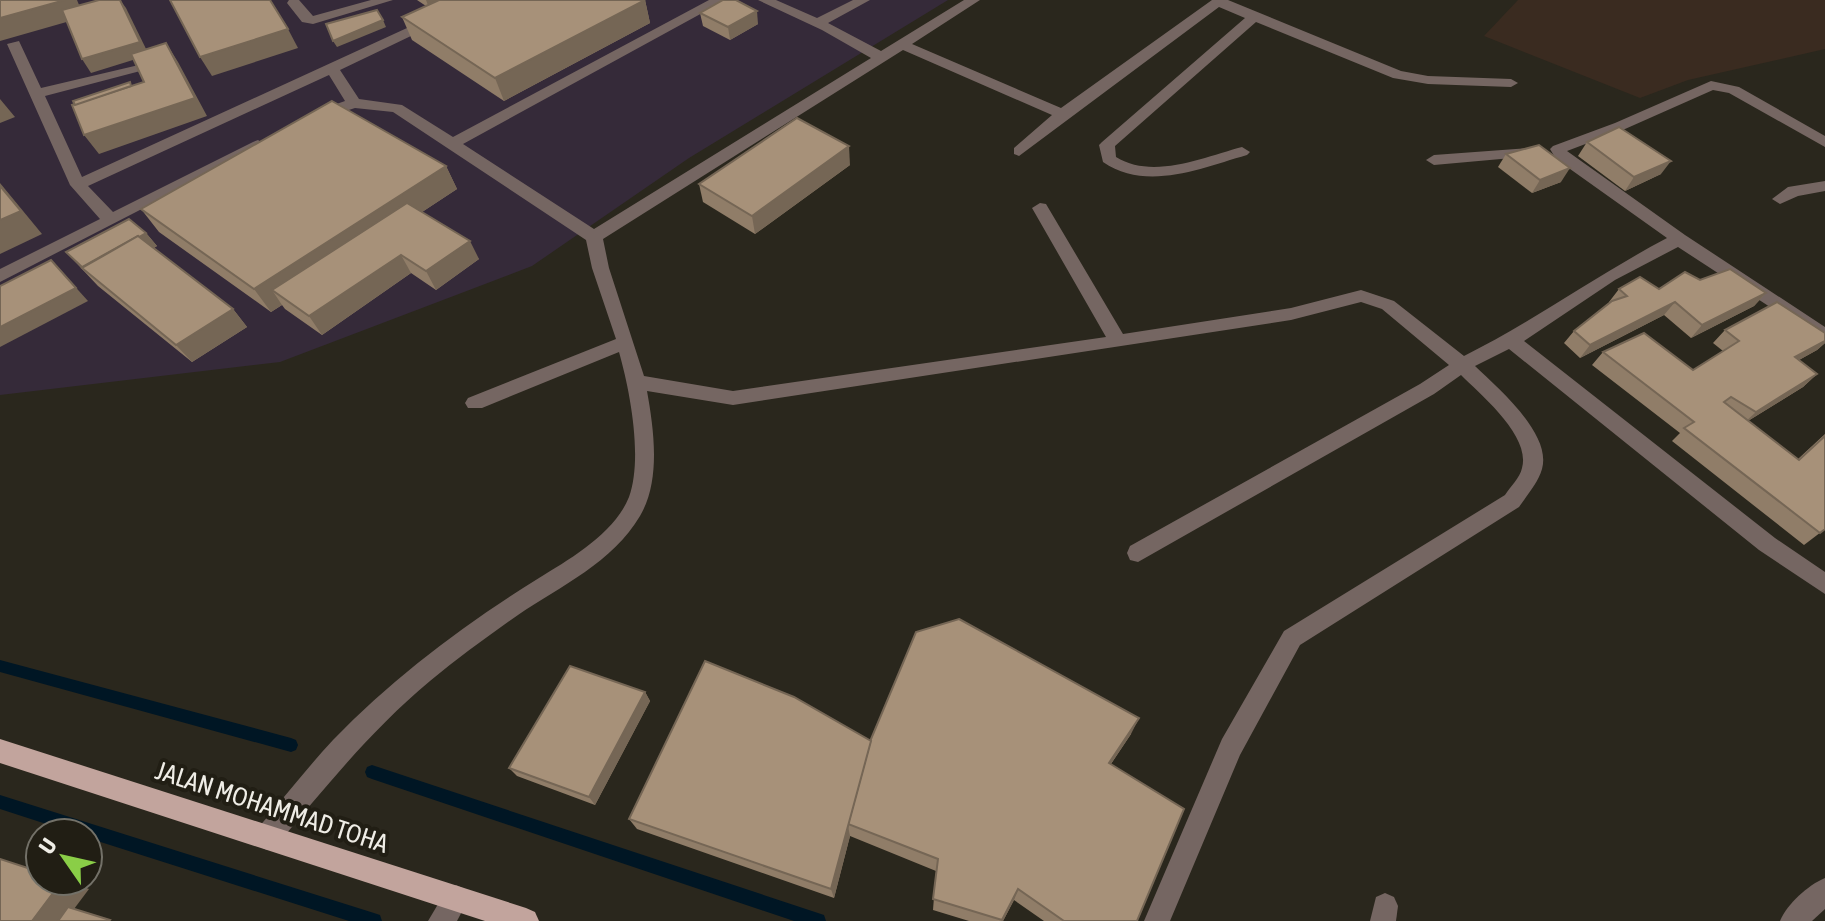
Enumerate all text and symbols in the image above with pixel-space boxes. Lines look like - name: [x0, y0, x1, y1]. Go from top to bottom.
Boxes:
- street label: JALAN MOHAMMAD TOHA: [152, 755, 392, 859]
- north arrow: [24, 817, 104, 897]
- text: U: [33, 833, 62, 858]

